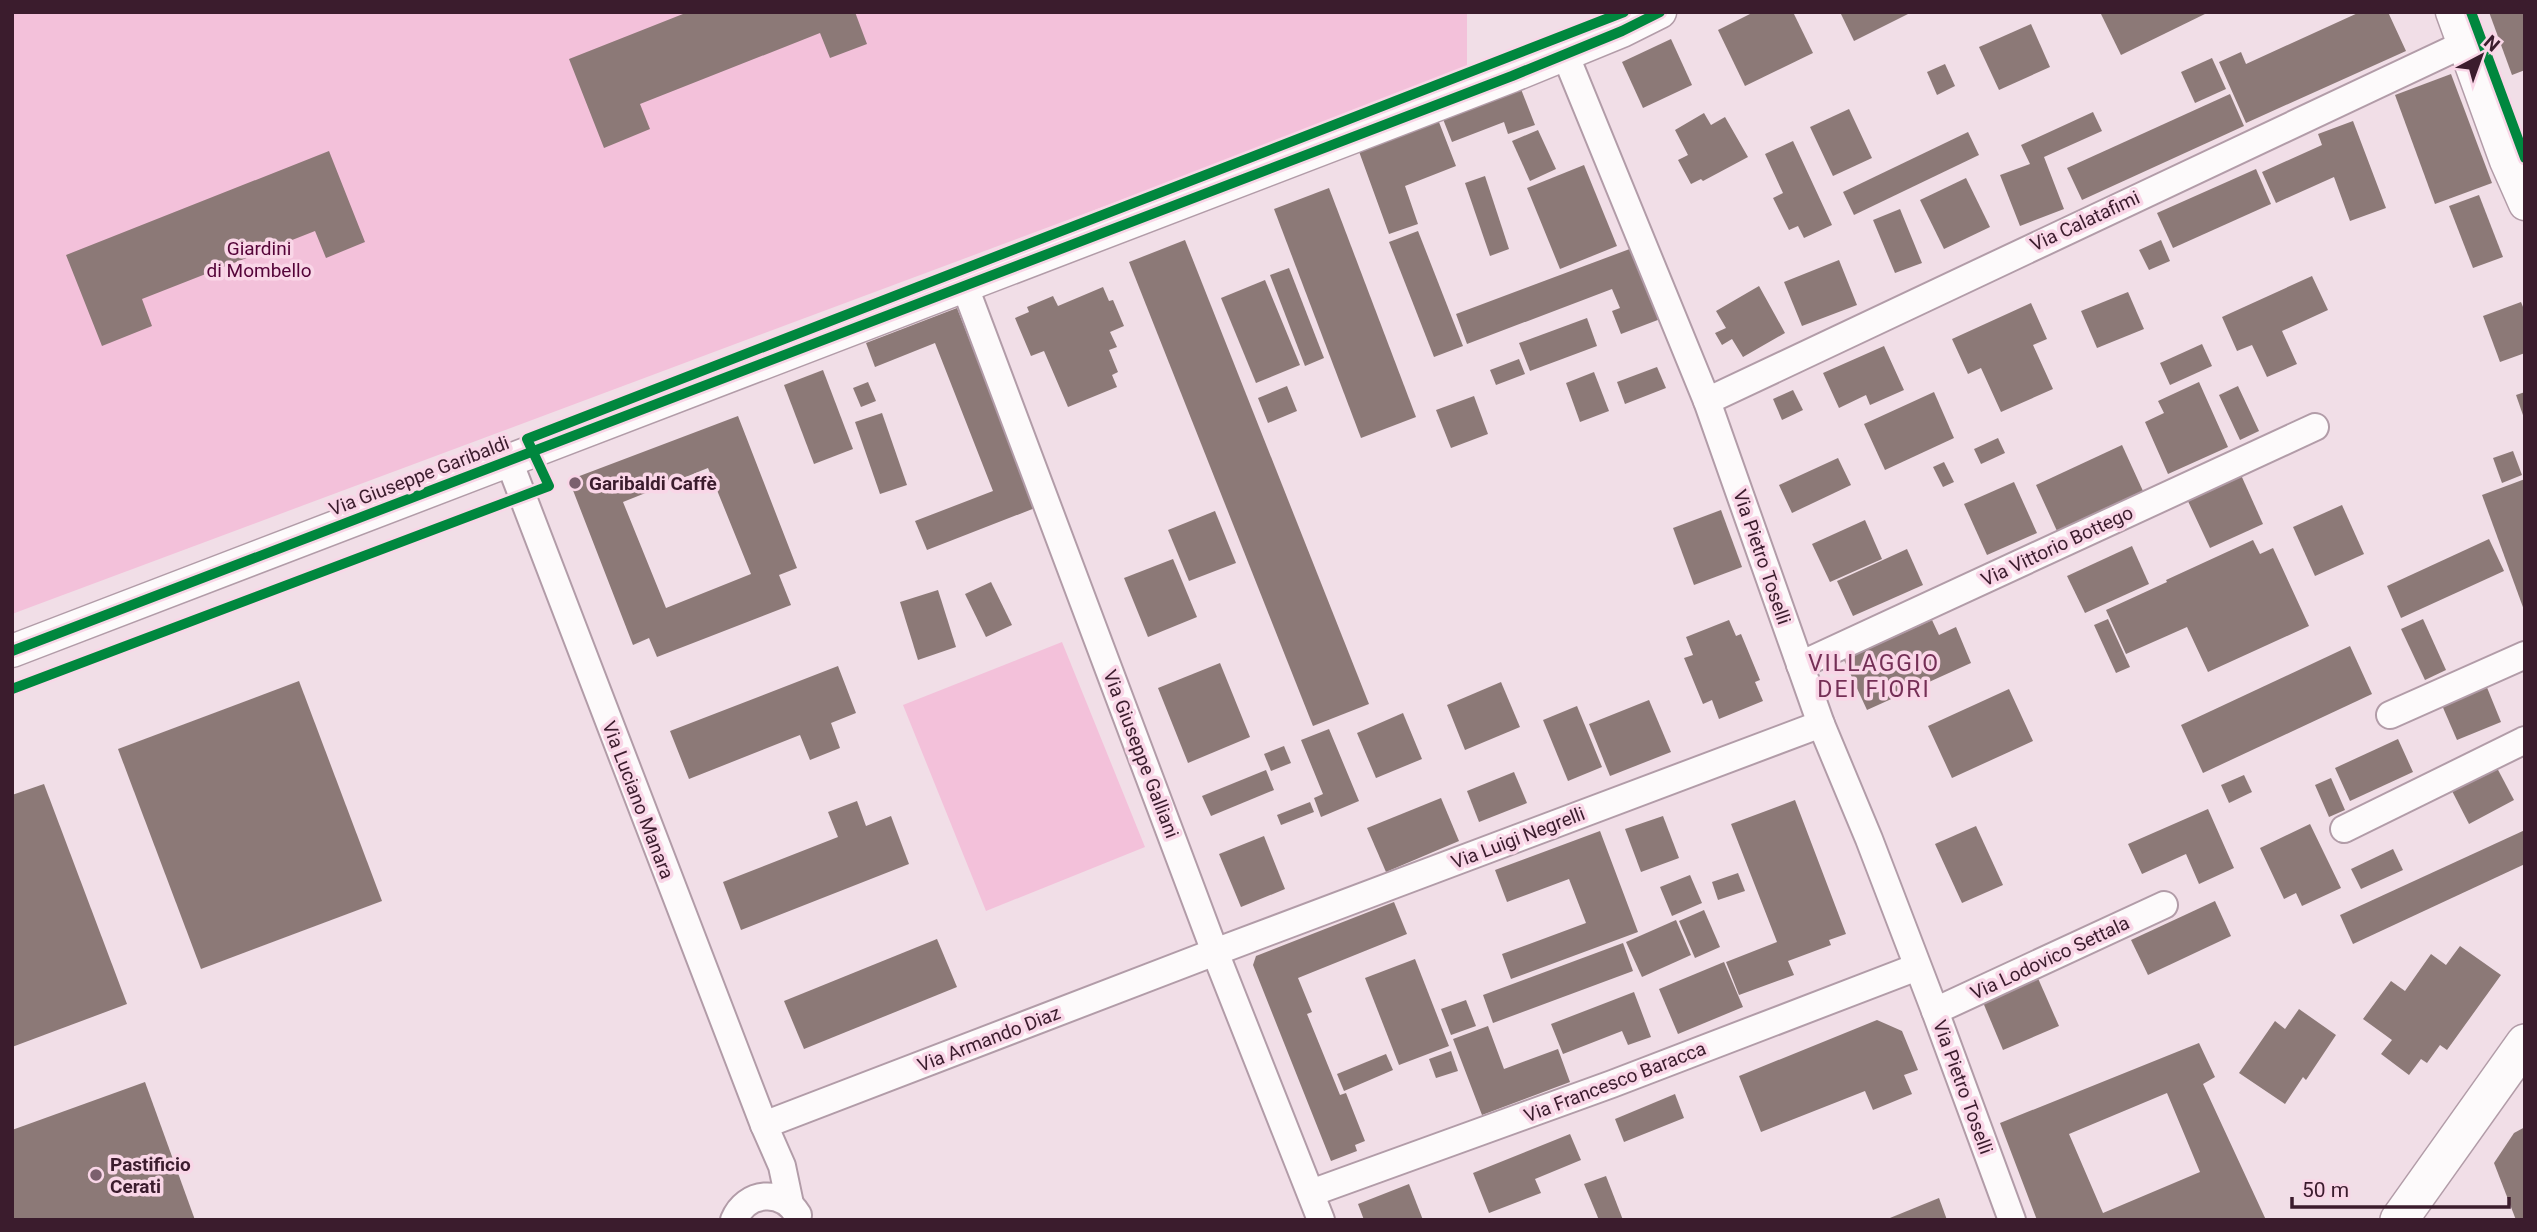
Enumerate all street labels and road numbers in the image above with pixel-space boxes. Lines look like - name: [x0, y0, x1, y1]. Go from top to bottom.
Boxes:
- street label: Via Calatafimi: [2027, 186, 2143, 256]
- street label: Via Giuseppe Garibaldi: [326, 431, 512, 521]
- street label: Via Pietro Toselli: [1728, 487, 1796, 627]
- street label: Via Vittorio Bottego: [1977, 501, 2137, 591]
- street label: Via Giuseppe Galliani: [1098, 667, 1184, 841]
- street label: Via Luciano Manara: [597, 718, 679, 882]
- street label: Via Luigi Negrelli: [1448, 802, 1588, 874]
- street label: Via Lodovico Settala: [1967, 911, 2133, 1005]
- street label: Via Armando Diaz: [914, 1001, 1064, 1077]
- street label: Via Pietro Toselli: [1928, 1017, 1998, 1157]
- street label: Via Francesco Baracca: [1521, 1037, 1709, 1127]

